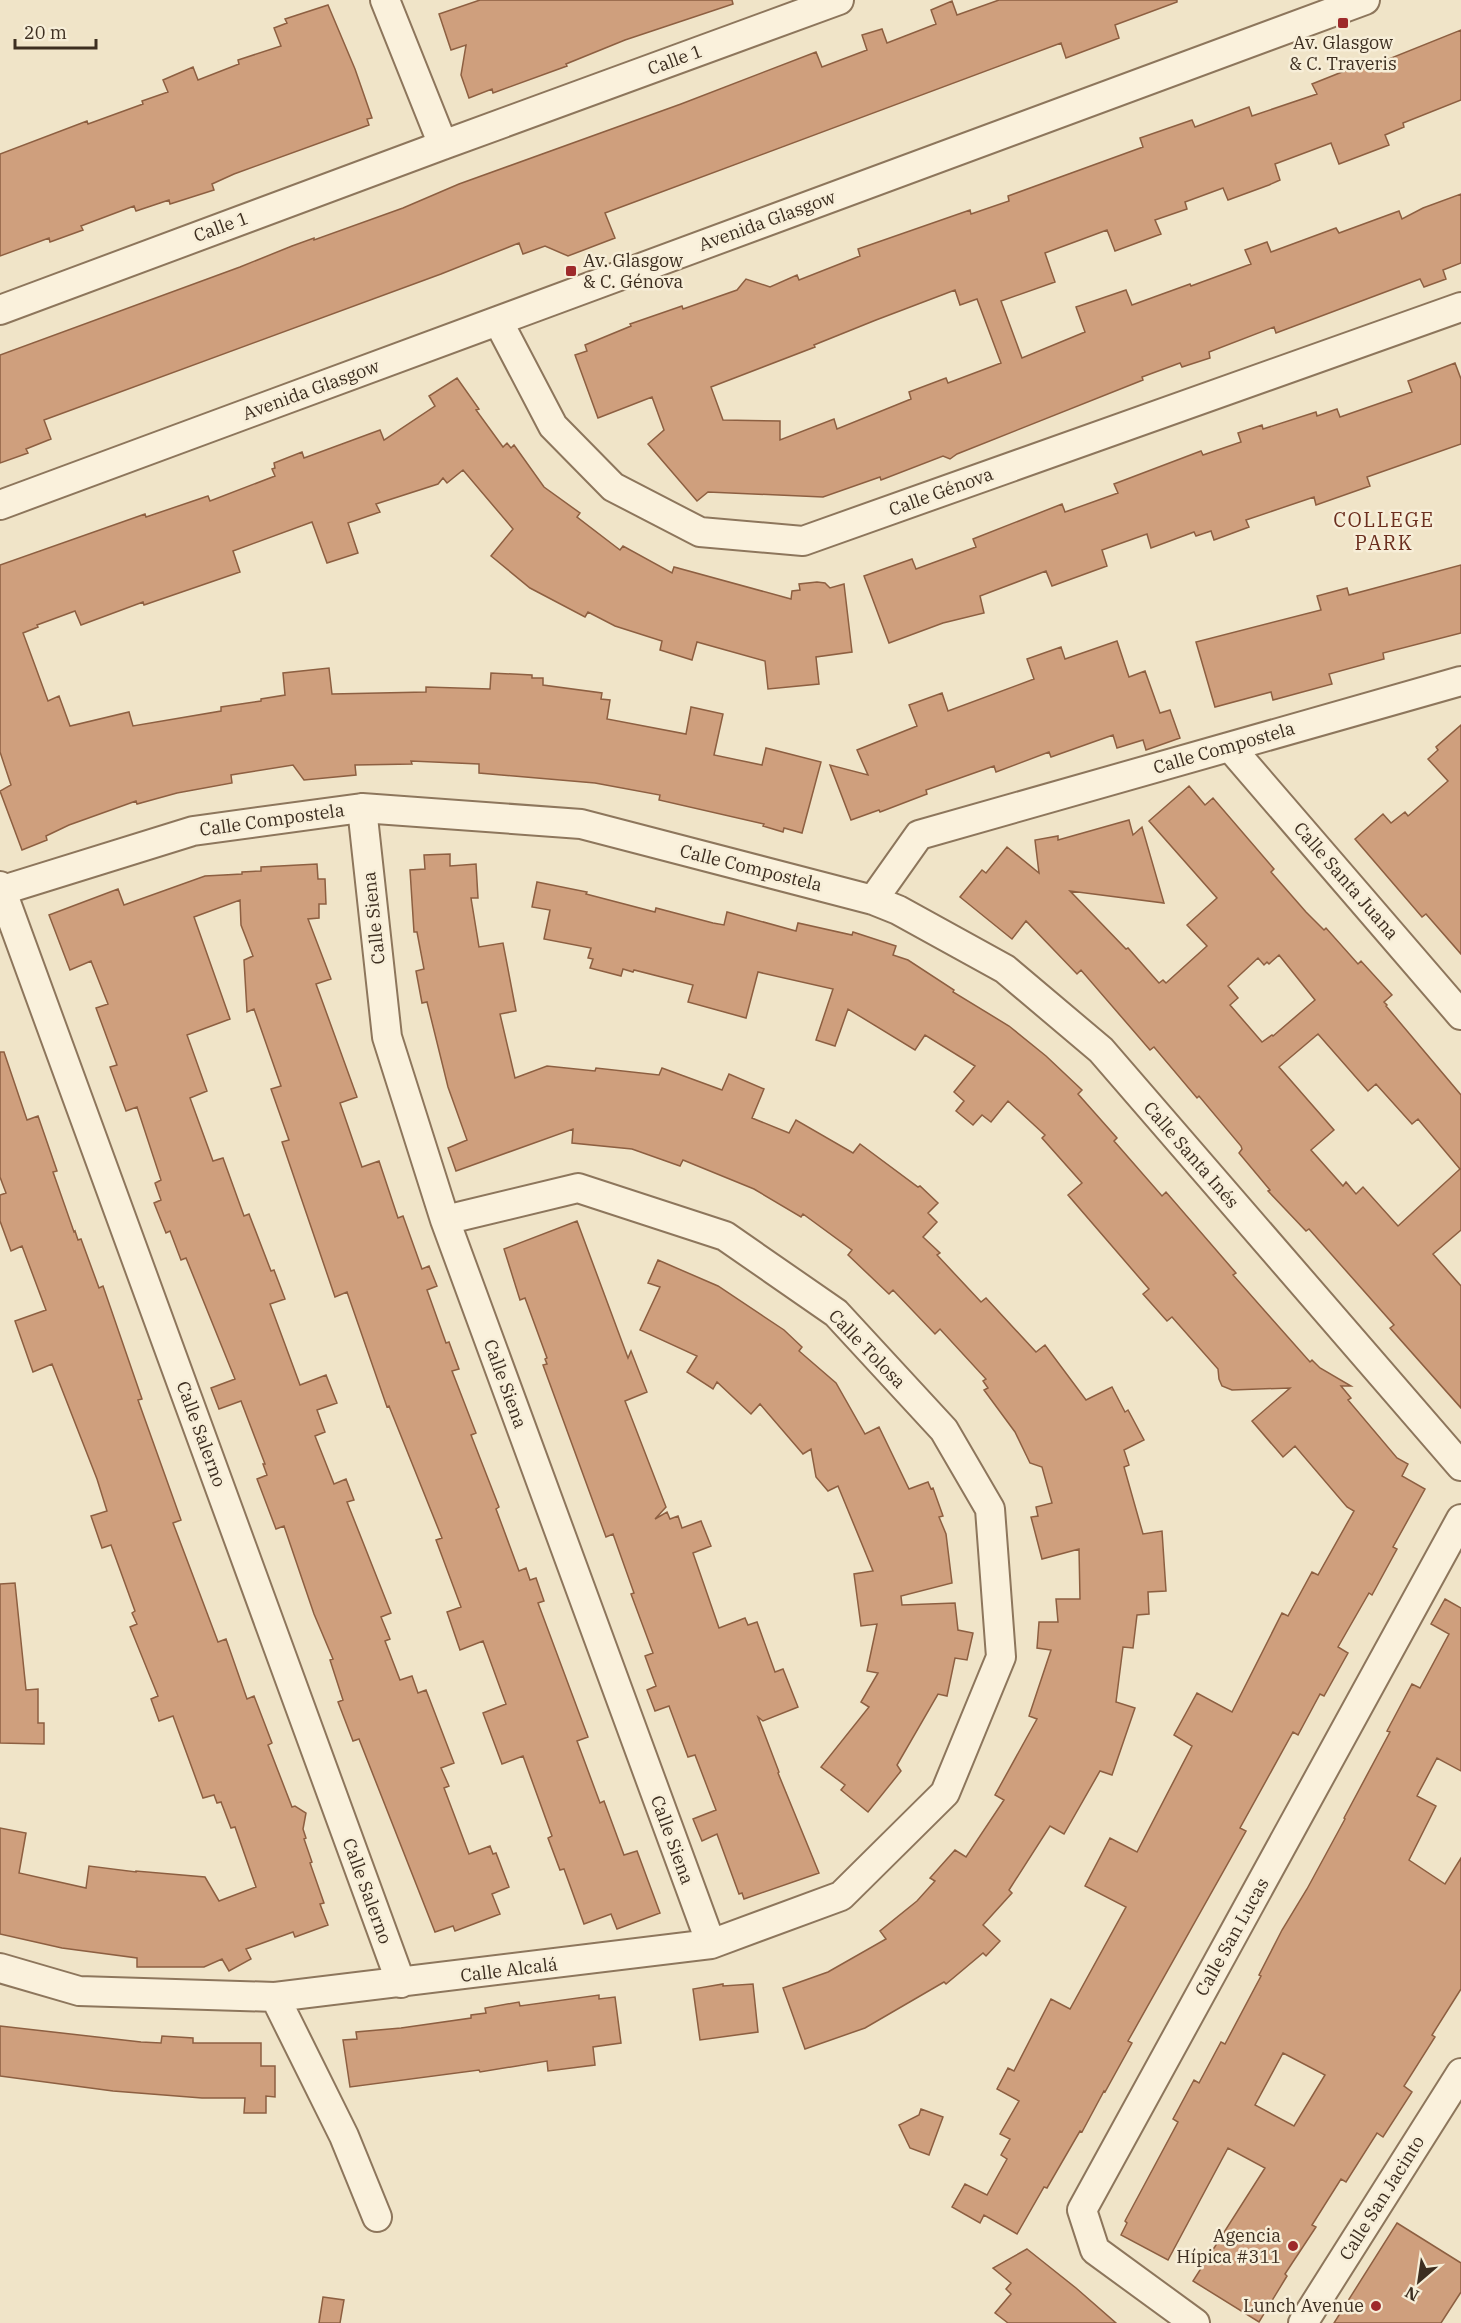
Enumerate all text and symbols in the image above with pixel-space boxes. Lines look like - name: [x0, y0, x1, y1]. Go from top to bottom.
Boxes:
- scale bar: [15, 12, 96, 50]
- marker: Av. Glasgow & C. Traveris: [1336, 16, 1350, 30]
- text: 20 m: [24, 21, 67, 44]
- place label: Av. Glasgow & C. Traveris: [1289, 31, 1397, 75]
- street label: Calle 1: [644, 39, 705, 80]
- street label: Avenida Glasgow: [695, 185, 838, 256]
- street label: Calle 1: [190, 206, 251, 247]
- place label: Av. Glasgow & C. Génova: [583, 249, 683, 293]
- marker: Av. Glasgow & C. Génova: [564, 264, 578, 278]
- street label: Avenida Glasgow: [239, 354, 382, 425]
- street label: Calle Génova: [886, 462, 996, 521]
- district label: COLLEGE PARK: [1333, 506, 1435, 556]
- street label: Calle Compostela: [1151, 716, 1297, 779]
- street label: Calle Compostela: [198, 798, 346, 841]
- street label: Calle Santa Juana: [1289, 817, 1404, 944]
- street label: Calle Compostela: [677, 839, 825, 896]
- street label: Calle Siena: [357, 870, 390, 966]
- street label: Calle Santa Inés: [1139, 1096, 1244, 1213]
- street label: Calle Tolosa: [824, 1304, 911, 1393]
- street label: Calle Siena: [479, 1336, 532, 1432]
- street label: Calle Salerno: [172, 1378, 231, 1490]
- street label: Calle Siena: [646, 1792, 699, 1888]
- street label: Calle Salerno: [338, 1835, 397, 1947]
- street label: Calle San Lucas: [1190, 1874, 1274, 2000]
- street label: Calle Alcalá: [459, 1952, 559, 1987]
- street label: Calle San Jacinto: [1334, 2131, 1429, 2264]
- place label: Agencia Hípica #311: [1176, 2224, 1281, 2268]
- marker: Agencia Hípica #311: [1286, 2239, 1300, 2253]
- north arrow: [1389, 2251, 1449, 2311]
- text: N: [1401, 2282, 1422, 2306]
- place label: Lunch Avenue: [1243, 2294, 1364, 2317]
- marker: Lunch Avenue: [1369, 2299, 1383, 2313]

